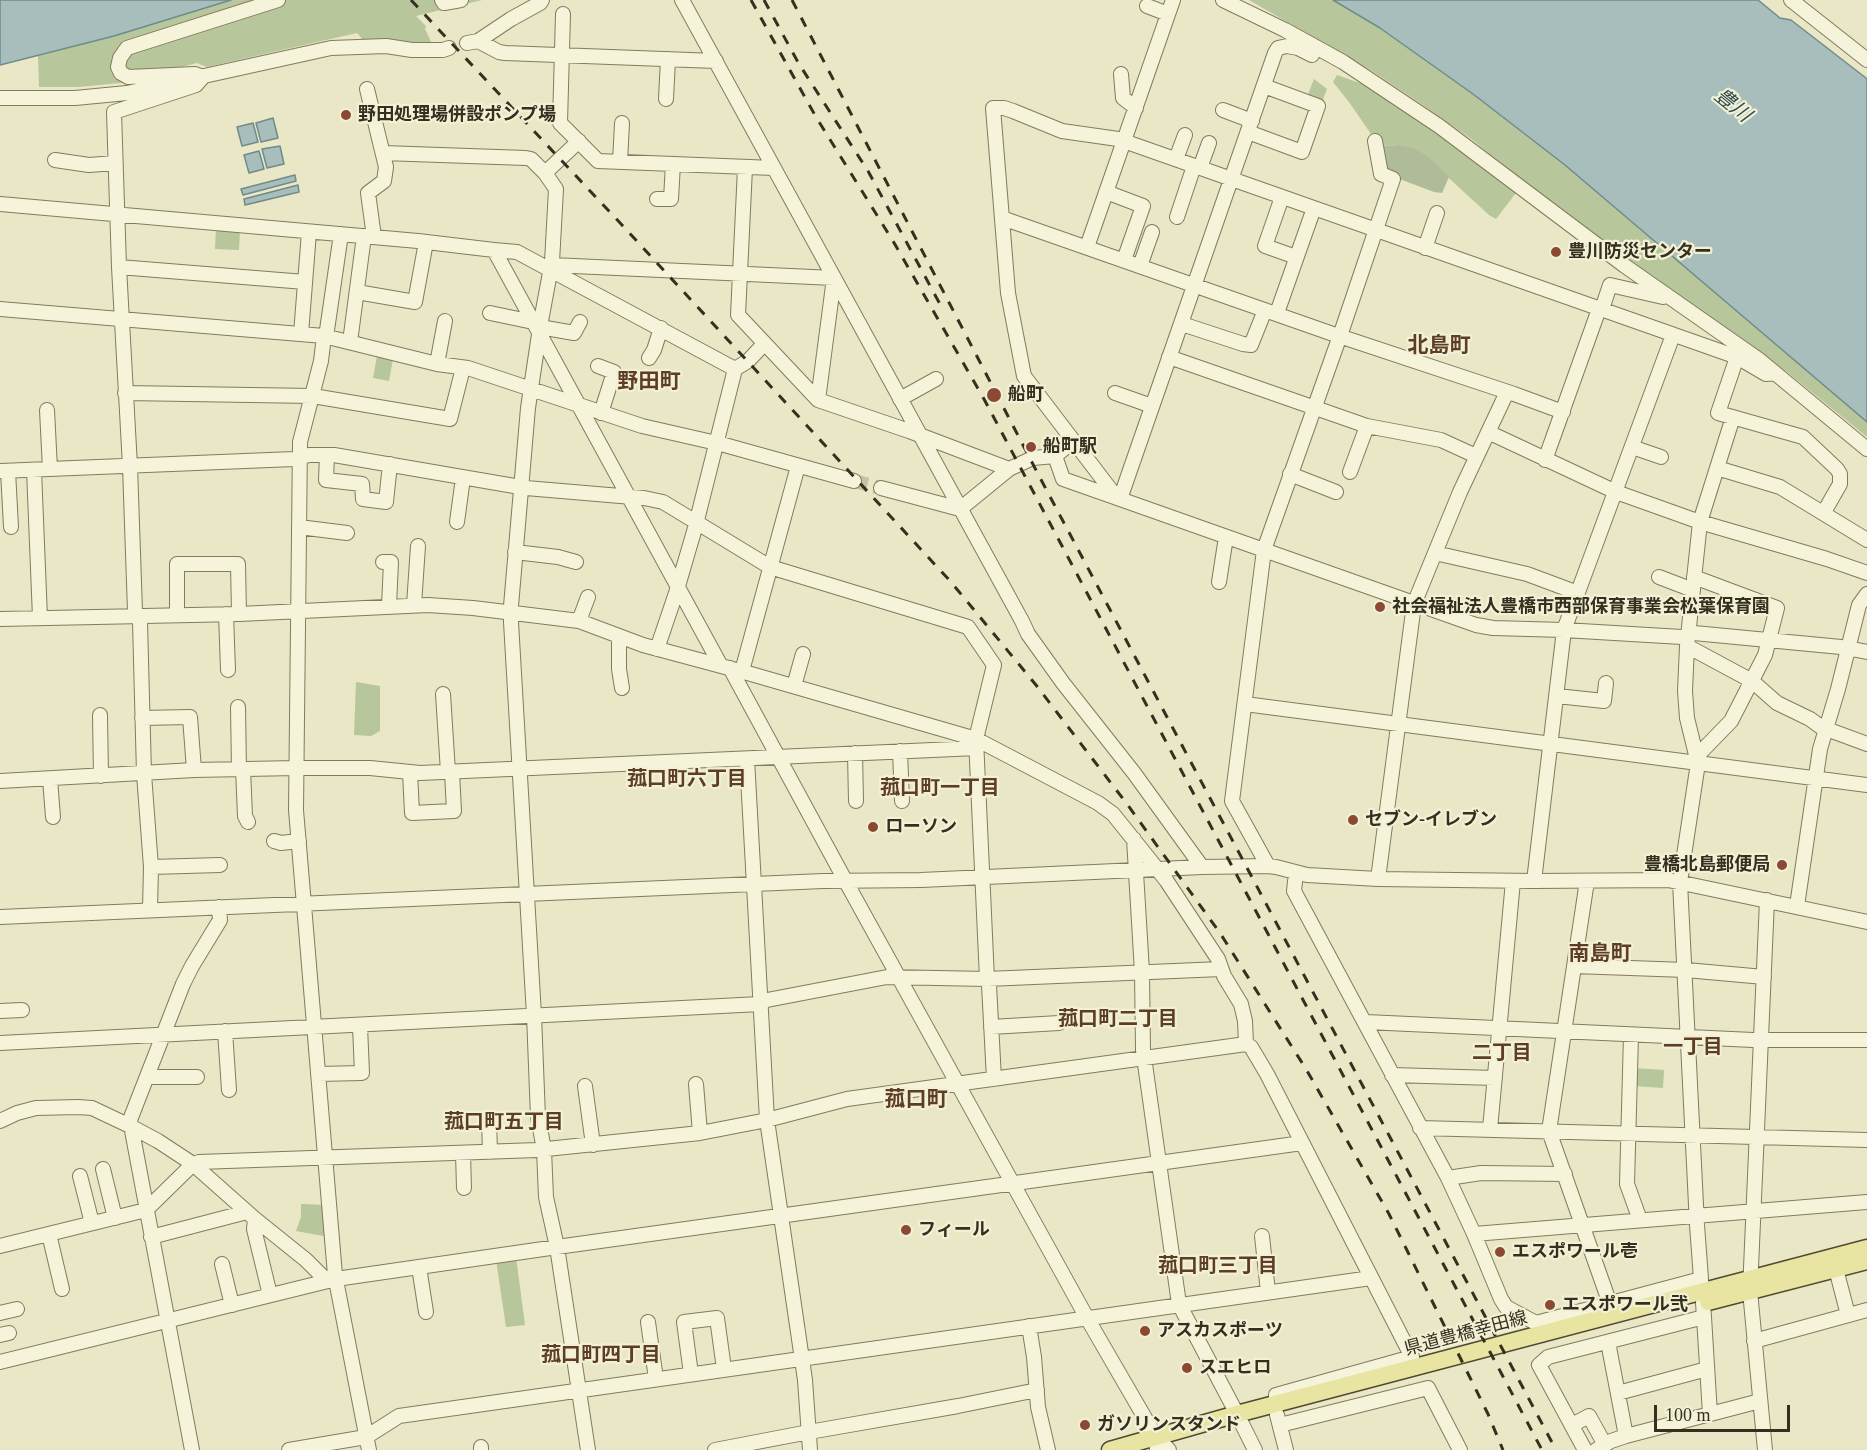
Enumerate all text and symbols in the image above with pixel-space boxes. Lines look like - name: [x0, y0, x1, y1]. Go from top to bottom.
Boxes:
- water label: 豊川: [1709, 84, 1755, 128]
- place label: 野田処理場併設ポンプ場: [358, 104, 556, 126]
- marker: 野田処理場併設ポンプ場: [339, 108, 353, 122]
- place label: 豊川防災センター: [1568, 241, 1712, 263]
- marker: 豊川防災センター: [1549, 245, 1563, 259]
- district label: 北島町: [1408, 334, 1470, 360]
- district label: 野田町: [618, 370, 680, 396]
- place label: 船町: [1008, 384, 1044, 406]
- marker: 船町: [985, 386, 1003, 404]
- place label: 船町駅: [1043, 436, 1097, 458]
- marker: 船町駅: [1024, 440, 1038, 454]
- place label: 社会福祉法人豊橋市西部保育事業会松葉保育園: [1392, 596, 1770, 618]
- marker: 社会福祉法人豊橋市西部保育事業会松葉保育園: [1373, 600, 1387, 614]
- district label: 菰口町六丁目: [627, 768, 747, 792]
- district label: 菰口町一丁目: [880, 777, 1000, 801]
- place label: セブン-イレブン: [1365, 809, 1497, 831]
- marker: セブン-イレブン: [1346, 813, 1360, 827]
- place label: ローソン: [885, 816, 957, 838]
- marker: ローソン: [866, 820, 880, 834]
- place label: 豊橋北島郵便局: [1644, 854, 1770, 876]
- marker: 豊橋北島郵便局: [1775, 858, 1789, 872]
- district label: 南島町: [1569, 942, 1631, 968]
- district label: 菰口町二丁目: [1058, 1008, 1178, 1032]
- district label: 一丁目: [1663, 1036, 1723, 1060]
- district label: 二丁目: [1472, 1042, 1532, 1066]
- district label: 菰口町: [885, 1088, 947, 1114]
- district label: 菰口町五丁目: [444, 1111, 564, 1135]
- place label: フィール: [918, 1219, 990, 1241]
- marker: フィール: [899, 1223, 913, 1237]
- place label: エスポワール壱: [1512, 1241, 1638, 1263]
- marker: エスポワール壱: [1493, 1245, 1507, 1259]
- district label: 菰口町三丁目: [1158, 1255, 1278, 1279]
- place label: エスポワール弐: [1562, 1294, 1688, 1316]
- marker: エスポワール弐: [1543, 1298, 1557, 1312]
- street label: 県道豊橋幸田線: [1402, 1307, 1530, 1361]
- place label: アスカスポーツ: [1157, 1320, 1283, 1342]
- marker: アスカスポーツ: [1138, 1324, 1152, 1338]
- district label: 菰口町四丁目: [541, 1344, 661, 1368]
- place label: スエヒロ: [1199, 1357, 1271, 1379]
- marker: スエヒロ: [1180, 1361, 1194, 1375]
- scale bar: [1657, 1393, 1794, 1431]
- text: 100 m: [1665, 1405, 1711, 1425]
- place label: ガソリンスタンド: [1097, 1414, 1241, 1436]
- marker: ガソリンスタンド: [1078, 1418, 1092, 1432]

